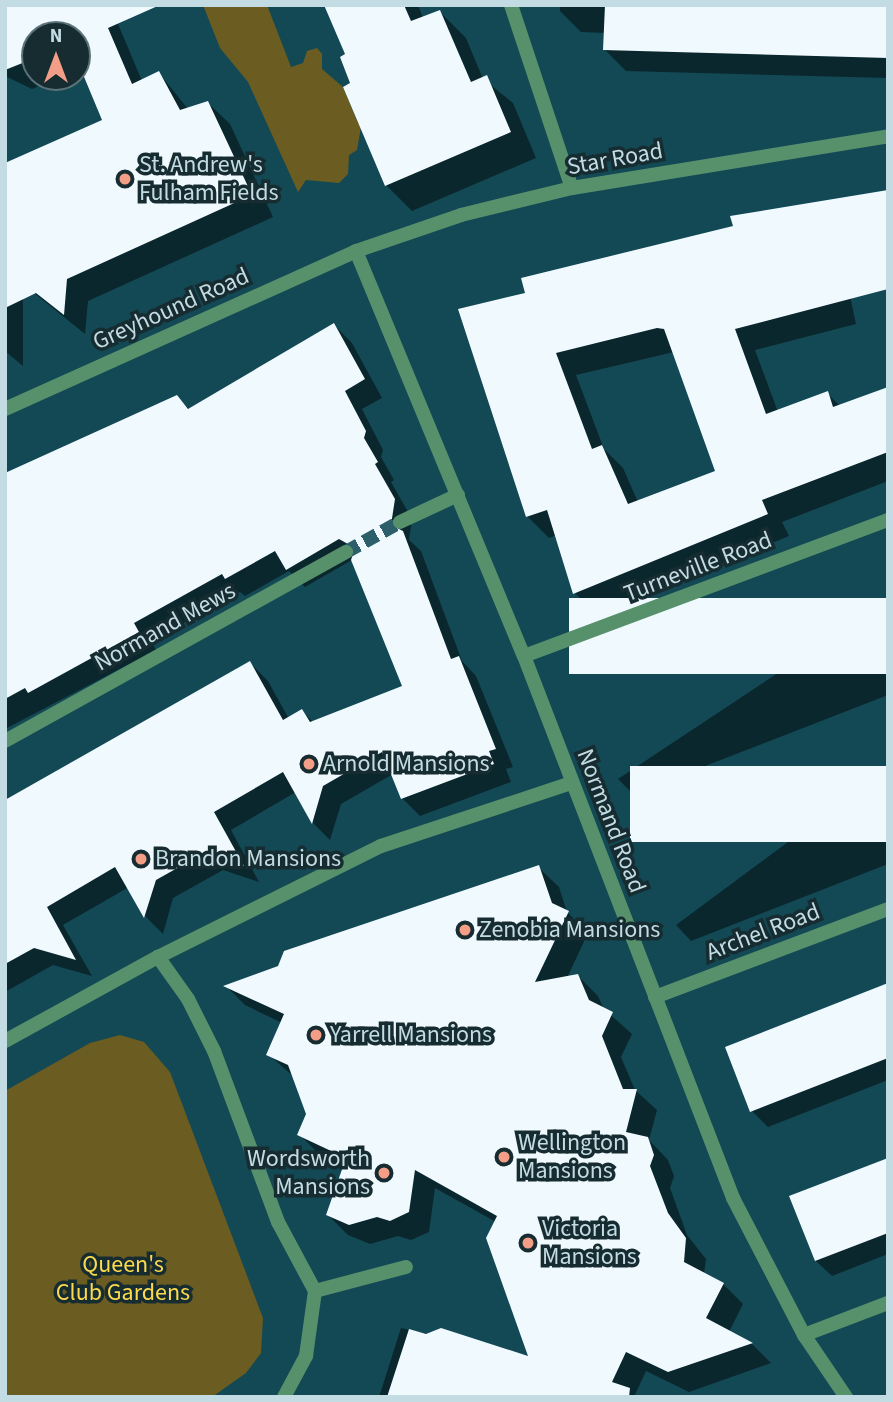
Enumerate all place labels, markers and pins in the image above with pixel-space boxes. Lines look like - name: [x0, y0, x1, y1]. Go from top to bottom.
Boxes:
- place label: St. Andrew's Fulham Fields: [139, 151, 279, 207]
- marker: St. Andrew's Fulham Fields: [117, 171, 133, 187]
- place label: Arnold Mansions: [323, 750, 490, 778]
- marker: Arnold Mansions: [301, 756, 317, 772]
- place label: Brandon Mansions: [155, 845, 341, 873]
- marker: Brandon Mansions: [133, 851, 149, 867]
- place label: Zenobia Mansions: [479, 916, 660, 944]
- marker: Zenobia Mansions: [457, 922, 473, 938]
- place label: Yarrell Mansions: [330, 1021, 492, 1049]
- marker: Yarrell Mansions: [308, 1027, 324, 1043]
- place label: Wellington Mansions: [518, 1129, 626, 1185]
- place label: Wordsworth Mansions: [247, 1145, 370, 1201]
- marker: Wellington Mansions: [496, 1149, 512, 1165]
- marker: Wordsworth Mansions: [376, 1165, 392, 1181]
- place label: Victoria Mansions: [542, 1215, 637, 1271]
- marker: Victoria Mansions: [520, 1235, 536, 1251]

